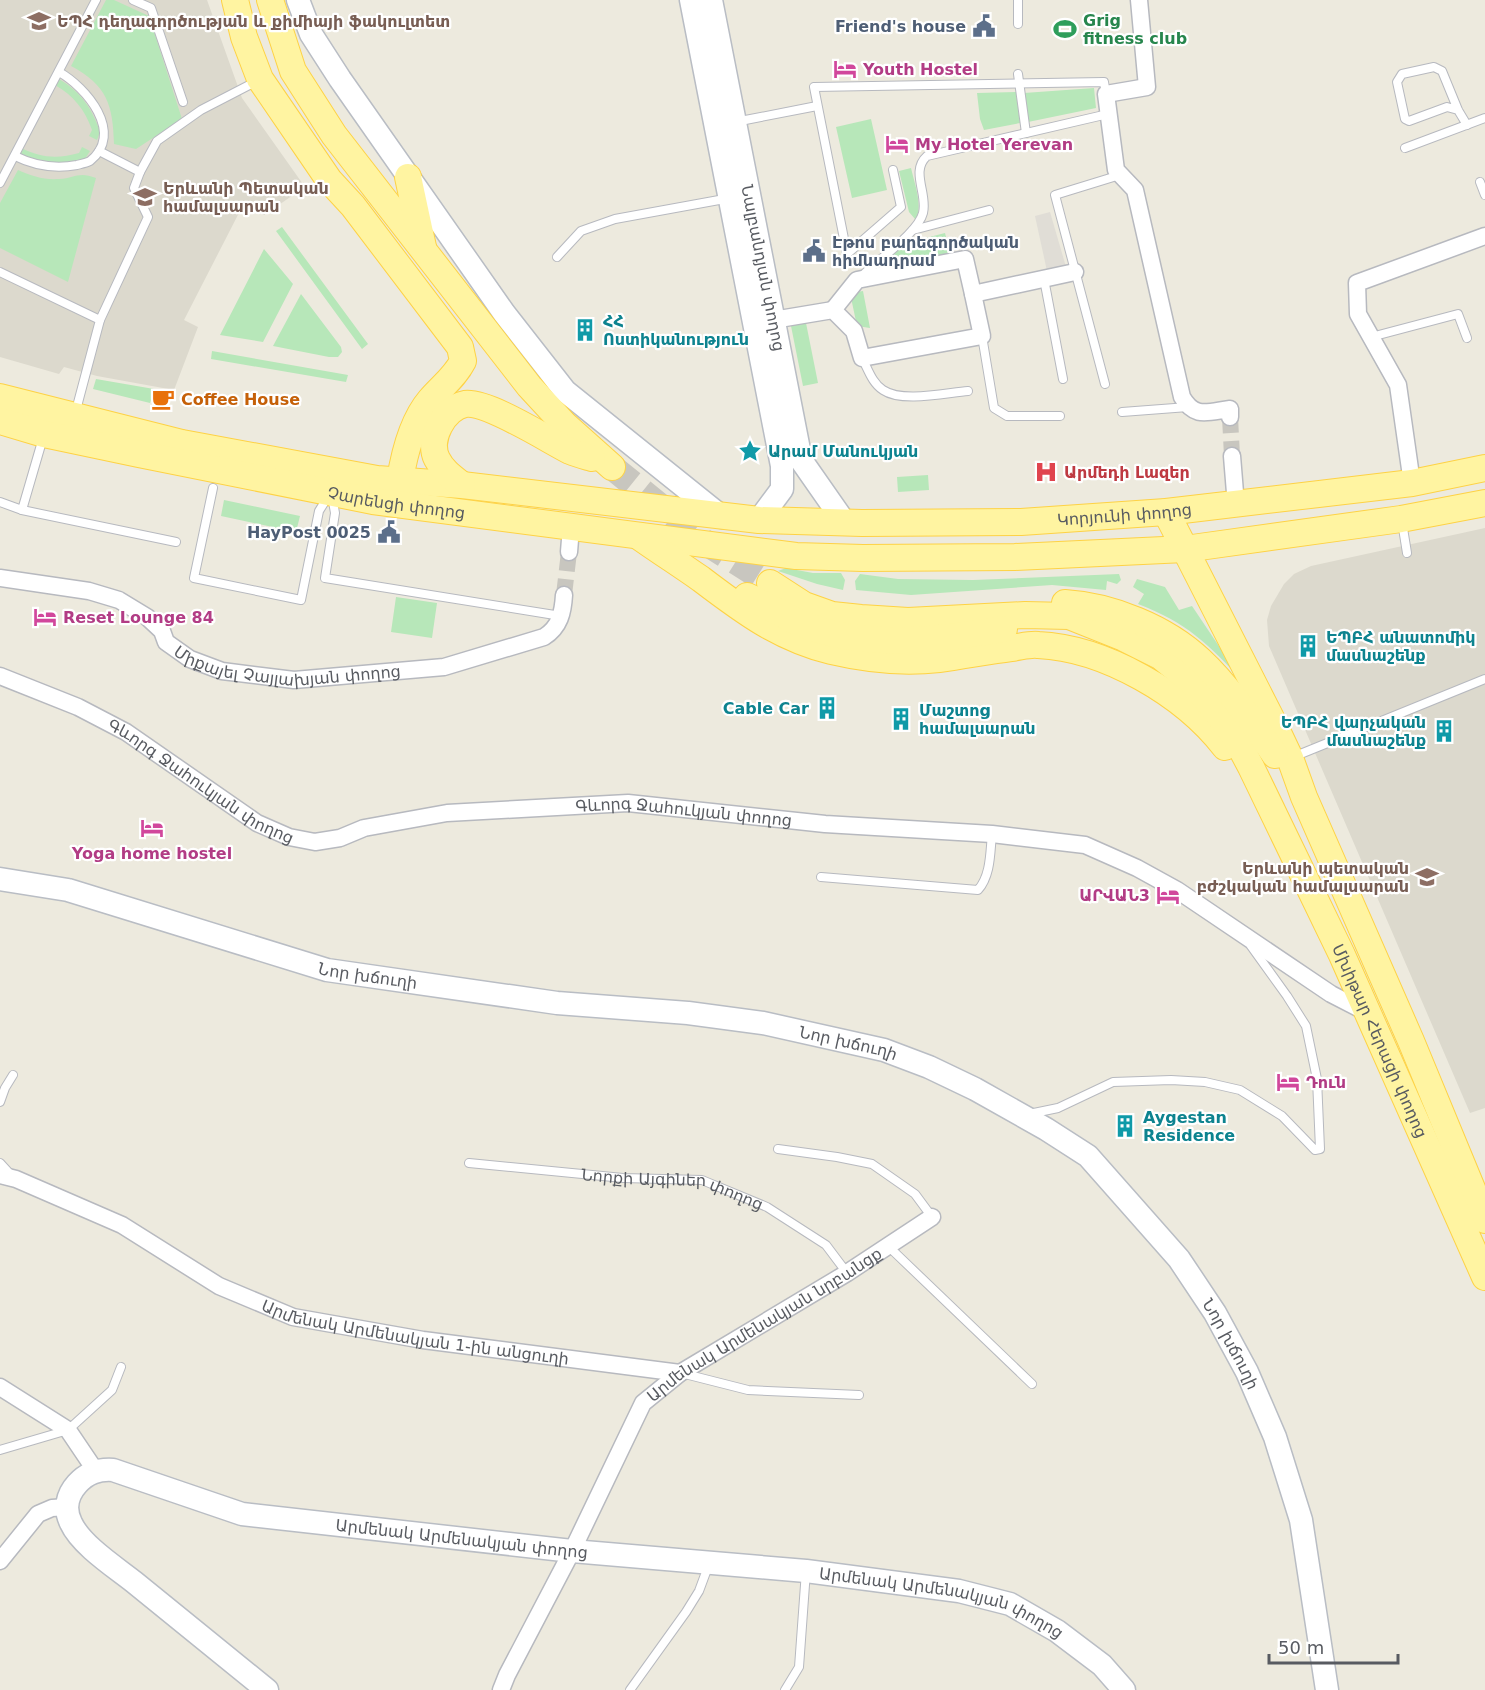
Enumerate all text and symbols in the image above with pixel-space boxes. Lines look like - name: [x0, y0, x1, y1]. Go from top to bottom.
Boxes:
- school or university icon: ԵՊՀ դեղագործության և քիմիայի ֆակուլտետ: [26, 8, 52, 34]
- place label: Grig fitness club: [1083, 11, 1187, 48]
- place label: ԵՊՀ դեղագործության և քիմիայի ֆակուլտետ: [57, 12, 450, 31]
- public building icon: Friend's house: [971, 13, 997, 39]
- sports icon: Grig fitness club: [1052, 16, 1078, 42]
- place label: Friend's house: [835, 17, 966, 36]
- hotel icon: Youth Hostel: [832, 56, 858, 82]
- place label: Youth Hostel: [862, 60, 978, 79]
- hotel icon: My Hotel Yerevan: [884, 131, 910, 157]
- place label: My Hotel Yerevan: [915, 135, 1073, 154]
- place label: Երևանի Պետական համալսարան: [163, 179, 329, 216]
- street label: Նալբանդյան փողոց: [737, 183, 789, 353]
- school or university icon: Երևանի Պետական համալսարան: [132, 184, 158, 210]
- place label: Էթոս բարեգործական հիմնադրամ: [832, 233, 1019, 270]
- public building icon: Էթոս բարեգործական հիմնադրամ: [801, 238, 827, 264]
- place label: ՀՀ Ոստիկանություն: [603, 312, 749, 349]
- building icon: ՀՀ Ոստիկանություն: [572, 317, 598, 343]
- cafe icon: Coffee House: [150, 386, 176, 412]
- place label: Coffee House: [181, 390, 300, 409]
- place icon: Արամ Մանուկյան: [737, 438, 763, 464]
- place label: Արամ Մանուկյան: [768, 442, 918, 461]
- hospital icon: Արմեդի Լազեր: [1033, 459, 1059, 485]
- place label: Արմեդի Լազեր: [1064, 463, 1190, 482]
- street label: Չարենցի փողոց: [326, 483, 466, 523]
- street label: Կորյունի փողոց: [1056, 500, 1193, 529]
- public building icon: HayPost 0025: [376, 519, 402, 545]
- place label: HayPost 0025: [247, 523, 371, 542]
- hotel icon: Reset Lounge 84: [32, 604, 58, 630]
- place label: Reset Lounge 84: [63, 608, 214, 627]
- place label: ԵՊԲՀ անատոմիկ մասնաշենք: [1326, 628, 1476, 665]
- building icon: ԵՊԲՀ անատոմիկ մասնաշենք: [1295, 633, 1321, 659]
- street label: Միքայել Չայլախյան փողոց: [170, 642, 401, 690]
- building icon: Cable Car: [814, 695, 840, 721]
- place label: Cable Car: [723, 699, 809, 718]
- place label: Մաշտոց համալսարան: [919, 701, 1035, 738]
- building icon: Մաշտոց համալսարան: [888, 706, 914, 732]
- place label: ԵՊԲՀ վարչական մասնաշենք: [1281, 713, 1426, 750]
- street label: Գևորգ Ջահուկյան փողոց: [105, 715, 297, 848]
- building icon: ԵՊԲՀ վարչական մասնաշենք: [1431, 718, 1457, 744]
- street label: Գևորգ Ջահուկյան փողոց: [575, 794, 793, 830]
- hotel icon: Yoga home hostel: [139, 815, 165, 841]
- place label: Yoga home hostel: [71, 844, 232, 863]
- place label: Երևանի պետական բժշկական համալսարան: [1197, 859, 1409, 896]
- school or university icon: Երևանի պետական բժշկական համալսարան: [1414, 864, 1440, 890]
- hotel icon: ԱՐՎԱՆ3: [1155, 882, 1181, 908]
- place label: ԱՐՎԱՆ3: [1079, 886, 1150, 905]
- street label: Մխիթար Հերացի փողոց: [1328, 941, 1431, 1141]
- street label: Նոր խճուղի: [315, 959, 418, 993]
- street label: Նոր խճուղի: [797, 1022, 900, 1064]
- hotel icon: Դուն: [1275, 1069, 1301, 1095]
- place label: Դուն: [1306, 1073, 1346, 1092]
- place label: Aygestan Residence: [1143, 1108, 1235, 1145]
- building icon: Aygestan Residence: [1112, 1113, 1138, 1139]
- street label: Նորքի Այգիներ փողոց: [580, 1165, 766, 1214]
- street label: Արմենակ Արմենակյան նրբանցք: [643, 1244, 885, 1406]
- street label: Նոր խճուղի: [1198, 1295, 1262, 1392]
- street label: Արմենակ Արմենակյան 1-ին անցուղի: [259, 1296, 570, 1369]
- street label: Արմենակ Արմենակյան փողոց: [335, 1516, 589, 1562]
- street label: Արմենակ Արմենակյան փողոց: [818, 1564, 1067, 1643]
- scale bar: [1269, 1627, 1398, 1665]
- text: 50 m: [1278, 1637, 1324, 1658]

